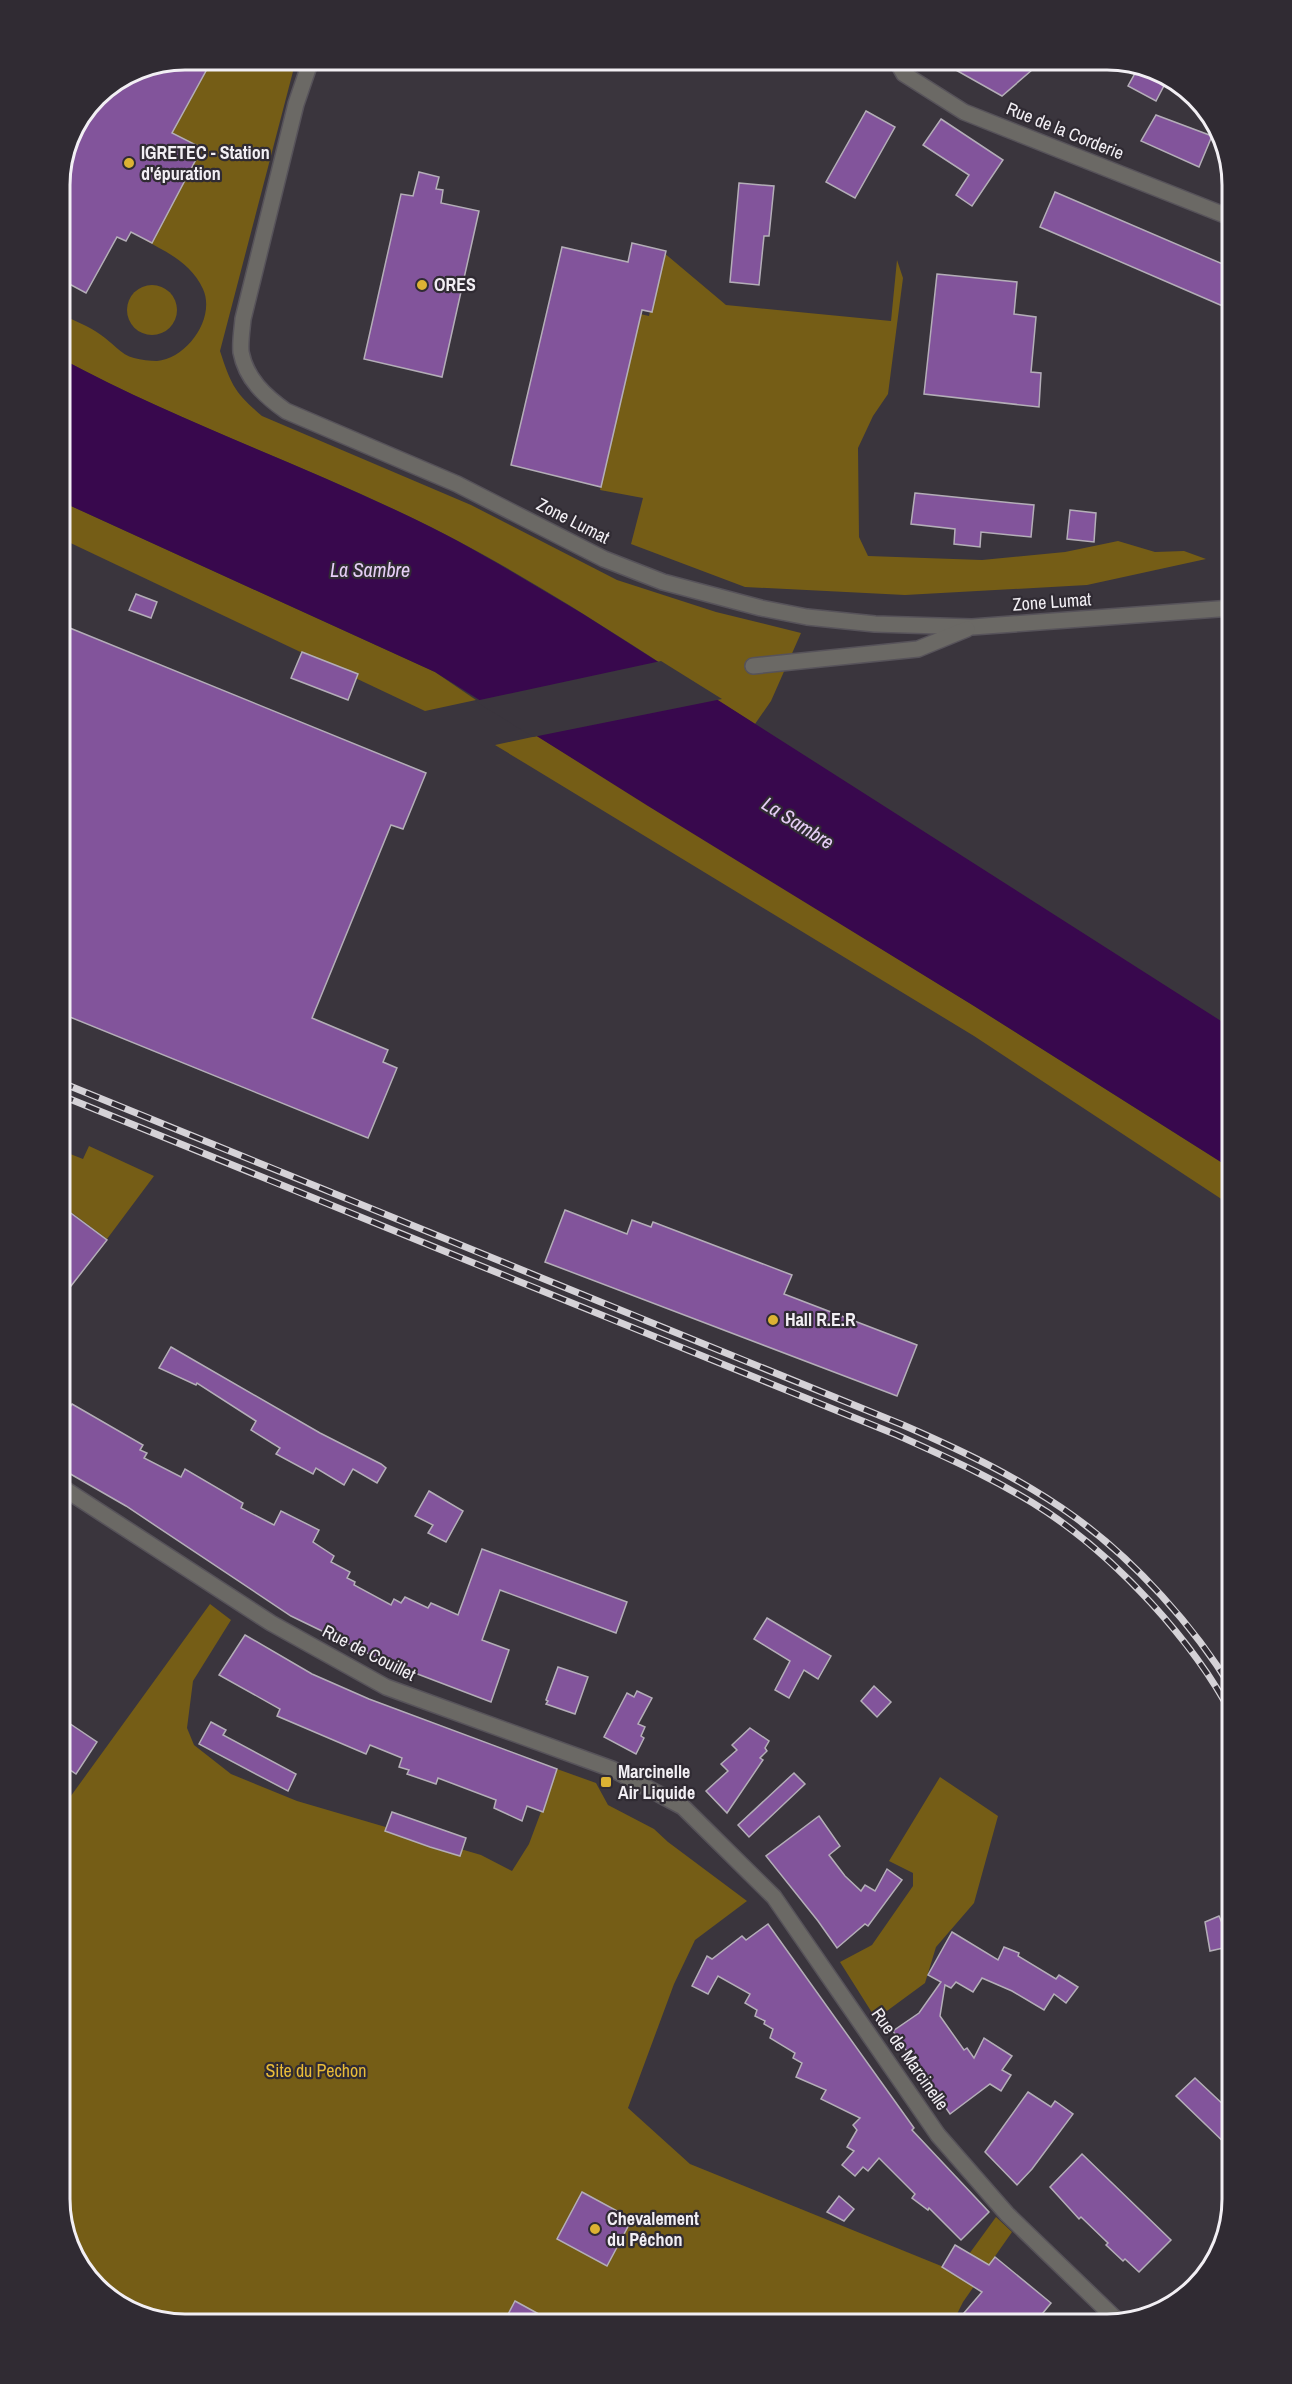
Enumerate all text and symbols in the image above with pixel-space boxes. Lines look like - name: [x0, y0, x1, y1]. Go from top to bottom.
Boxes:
- street label: Rue de la Corderie: [1003, 96, 1128, 165]
- place label: IGRETEC - Station d'épuration: [141, 140, 270, 186]
- marker: IGRETEC - Station d'épuration: [122, 156, 136, 170]
- place label: ORES: [434, 272, 476, 297]
- marker: ORES: [415, 278, 429, 292]
- street label: Zone Lumat: [532, 492, 614, 550]
- water label: La Sambre: [330, 556, 410, 583]
- street label: Zone Lumat: [1012, 586, 1092, 617]
- water label: La Sambre: [757, 790, 839, 855]
- place label: Hall R.E.R: [785, 1307, 856, 1332]
- marker: Hall R.E.R: [766, 1313, 780, 1327]
- street label: Rue de Couillet: [318, 1618, 420, 1687]
- place label: Marcinelle Air Liquide: [618, 1759, 695, 1805]
- marker: Marcinelle Air Liquide: [599, 1775, 613, 1789]
- street label: Rue de Marcinelle: [866, 2002, 955, 2115]
- park label: Site du Pechon: [266, 2058, 366, 2083]
- place label: Chevalement du Pêchon: [607, 2206, 699, 2252]
- marker: Chevalement du Pêchon: [588, 2222, 602, 2236]

